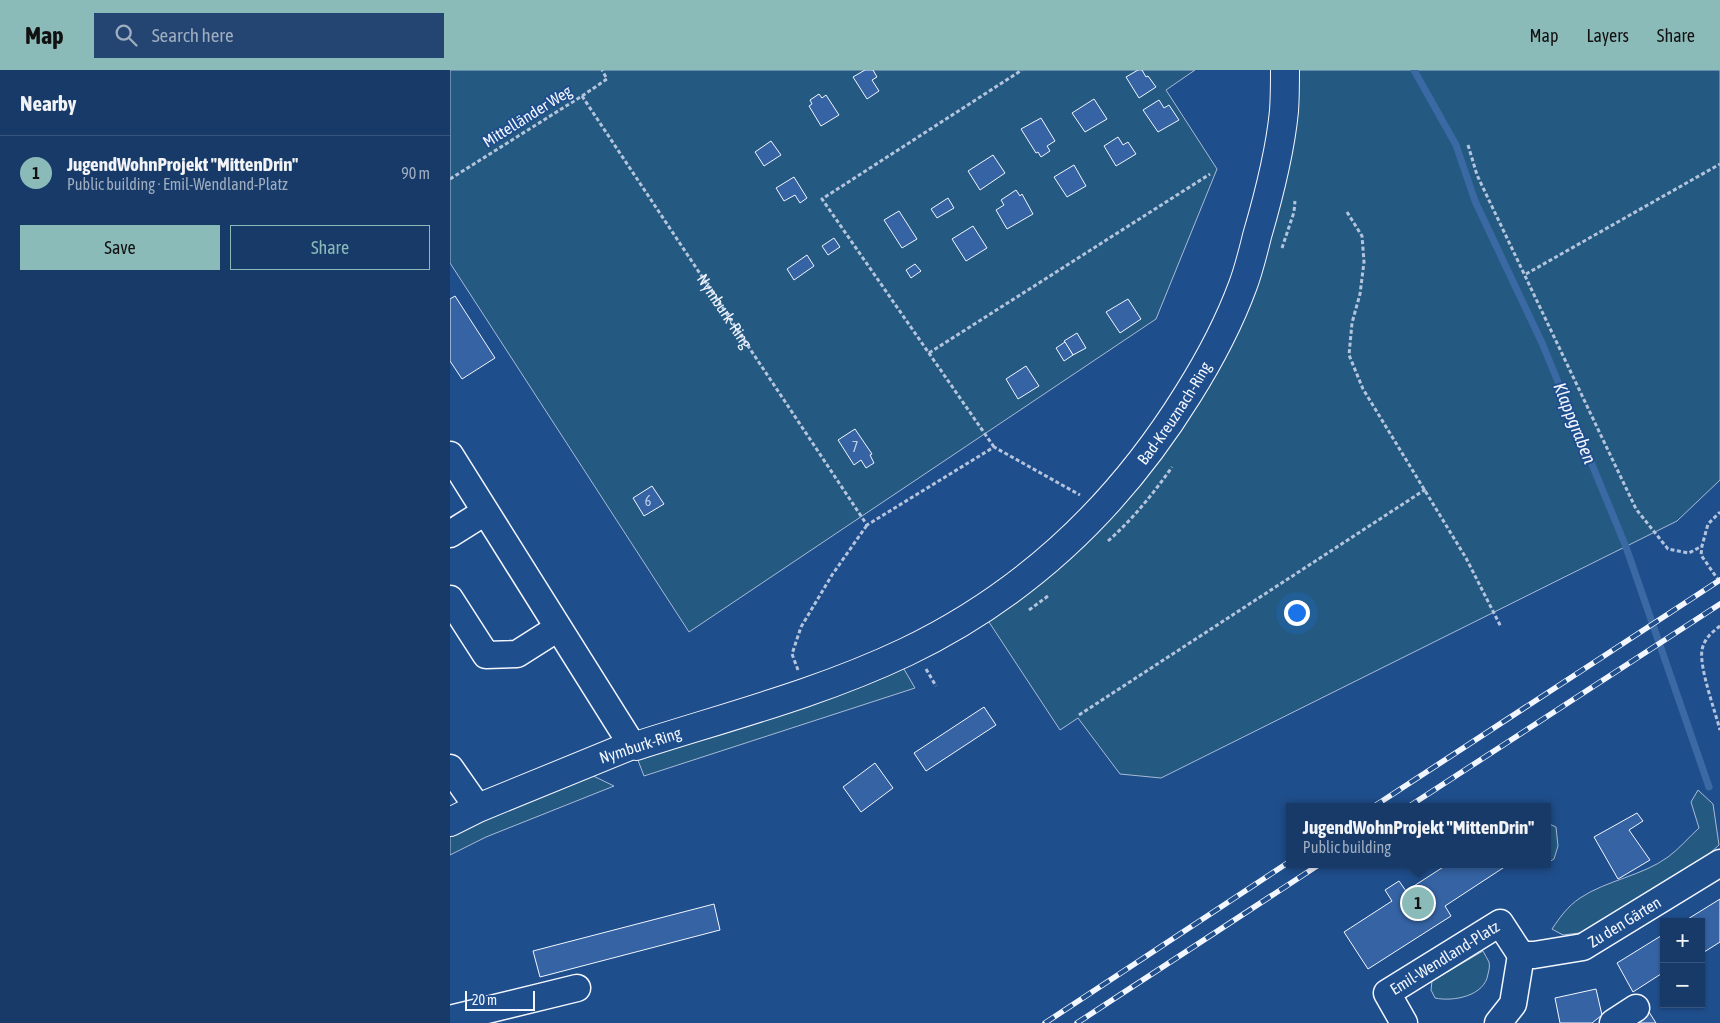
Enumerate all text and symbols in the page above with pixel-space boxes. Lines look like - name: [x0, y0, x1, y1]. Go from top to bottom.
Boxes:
- search box: [94, 13, 444, 58]
- icon: search: [112, 21, 140, 49]
- text: Map: [25, 22, 64, 49]
- text: Search here: [152, 24, 234, 46]
- text: Map: [1529, 25, 1558, 46]
- text: Layers: [1586, 25, 1629, 46]
- text: Share: [1657, 25, 1695, 46]
- street label: Mittelländer Weg: [479, 81, 575, 151]
- text: Nearby: [20, 91, 76, 115]
- text: JugendWohnProjekt "MittenDrin": [67, 153, 298, 175]
- text: 1: [32, 164, 40, 182]
- text: 90 m: [401, 164, 430, 182]
- text: Public building · Emil-Wendland-Platz: [67, 175, 288, 193]
- button: Save: [20, 225, 220, 270]
- button: Share: [230, 225, 430, 270]
- street label: Nymburk-Ring: [694, 270, 756, 352]
- street label: Bad-Kreuznach-Ring: [1133, 358, 1215, 468]
- water label: Klappgraben: [1549, 379, 1601, 467]
- house number: 7: [852, 439, 858, 455]
- house number: 6: [645, 493, 652, 509]
- your location: [1284, 600, 1310, 626]
- street label: Nymburk-Ring: [597, 723, 684, 768]
- popup: [1286, 803, 1551, 868]
- text: JugendWohnProjekt "MittenDrin": [1303, 816, 1534, 838]
- text: Public building: [1303, 838, 1391, 856]
- pin: 1: [1402, 884, 1434, 922]
- street label: Zu den Gärten: [1585, 893, 1664, 951]
- street label: Emil-Wendland-Platz: [1386, 917, 1502, 998]
- map controls: [1660, 918, 1705, 1008]
- button: +: [1660, 918, 1705, 963]
- button: −: [1660, 963, 1705, 1008]
- scale bar: [465, 988, 535, 1011]
- text: 20 m: [472, 992, 497, 1008]

